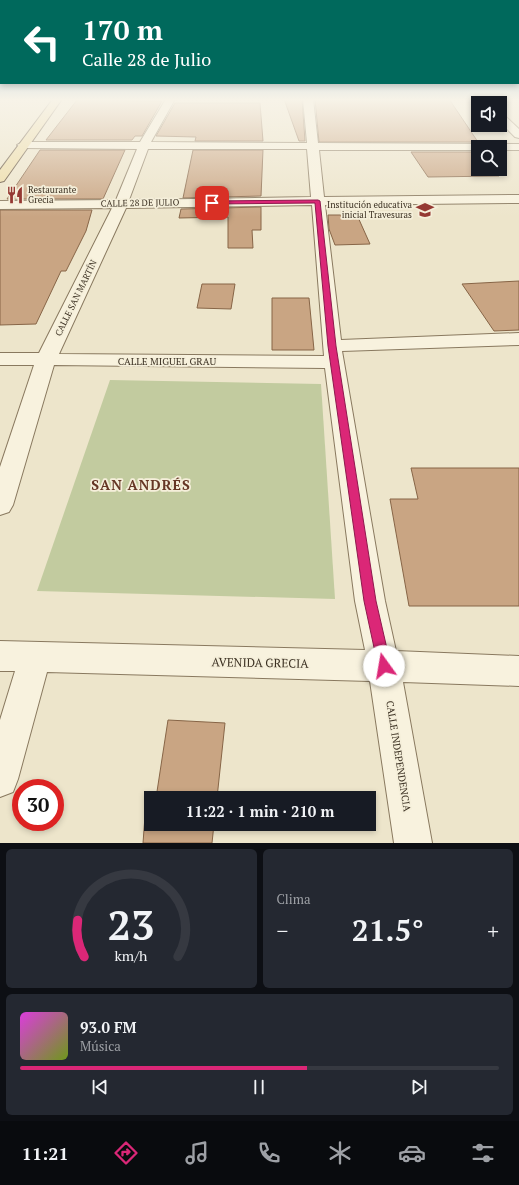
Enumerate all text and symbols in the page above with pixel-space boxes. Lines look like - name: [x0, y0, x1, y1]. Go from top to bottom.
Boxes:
- text: 170 m: [82, 11, 163, 48]
- icon: left: [16, 16, 68, 68]
- text: Calle 28 de Julio: [82, 47, 211, 71]
- map controls: [471, 96, 507, 176]
- button: sound: [471, 96, 507, 132]
- button: search: [471, 140, 507, 176]
- place label: Restaurante Grecia: [28, 184, 77, 206]
- restaurant icon: Restaurante Grecia: [5, 185, 25, 205]
- pin: [195, 186, 229, 220]
- icon: arrive: [201, 192, 223, 214]
- street label: CALLE 28 DE JULIO: [101, 196, 180, 210]
- place label: Institución educativa inicial Travesuras: [327, 199, 412, 221]
- school or university icon: Institución educativa inicial Travesuras: [415, 200, 435, 220]
- street label: CALLE SAN MARTÍN: [52, 258, 100, 338]
- street label: CALLE MIGUEL GRAU: [118, 355, 217, 368]
- district label: SAN ANDRÉS: [91, 475, 191, 494]
- position arrow: [363, 645, 405, 687]
- street label: AVENIDA GRECIA: [211, 654, 309, 671]
- street label: CALLE INDEPENDENCIA: [383, 700, 414, 813]
- speed limit sign: 30: [12, 779, 64, 831]
- text: 11:22 · 1 min · 210 m: [186, 801, 334, 821]
- text: Clima: [277, 890, 310, 908]
- text: 23: [108, 896, 155, 951]
- text: 21.5°: [352, 910, 424, 950]
- text: −: [277, 916, 288, 945]
- text: +: [487, 916, 499, 945]
- text: km/h: [115, 945, 148, 964]
- text: 93.0 FM: [80, 1017, 137, 1037]
- text: Música: [80, 1037, 121, 1055]
- icon: previous: [89, 1076, 111, 1098]
- icon: pause: [248, 1076, 270, 1098]
- icon: next: [408, 1076, 430, 1098]
- icon: directions: [112, 1139, 140, 1167]
- icon: music: [183, 1139, 211, 1167]
- icon: phone: [255, 1139, 283, 1167]
- icon: climate: [326, 1139, 354, 1167]
- icon: car: [398, 1139, 426, 1167]
- icon: filters: [469, 1139, 497, 1167]
- text: 11:21: [22, 1141, 69, 1165]

